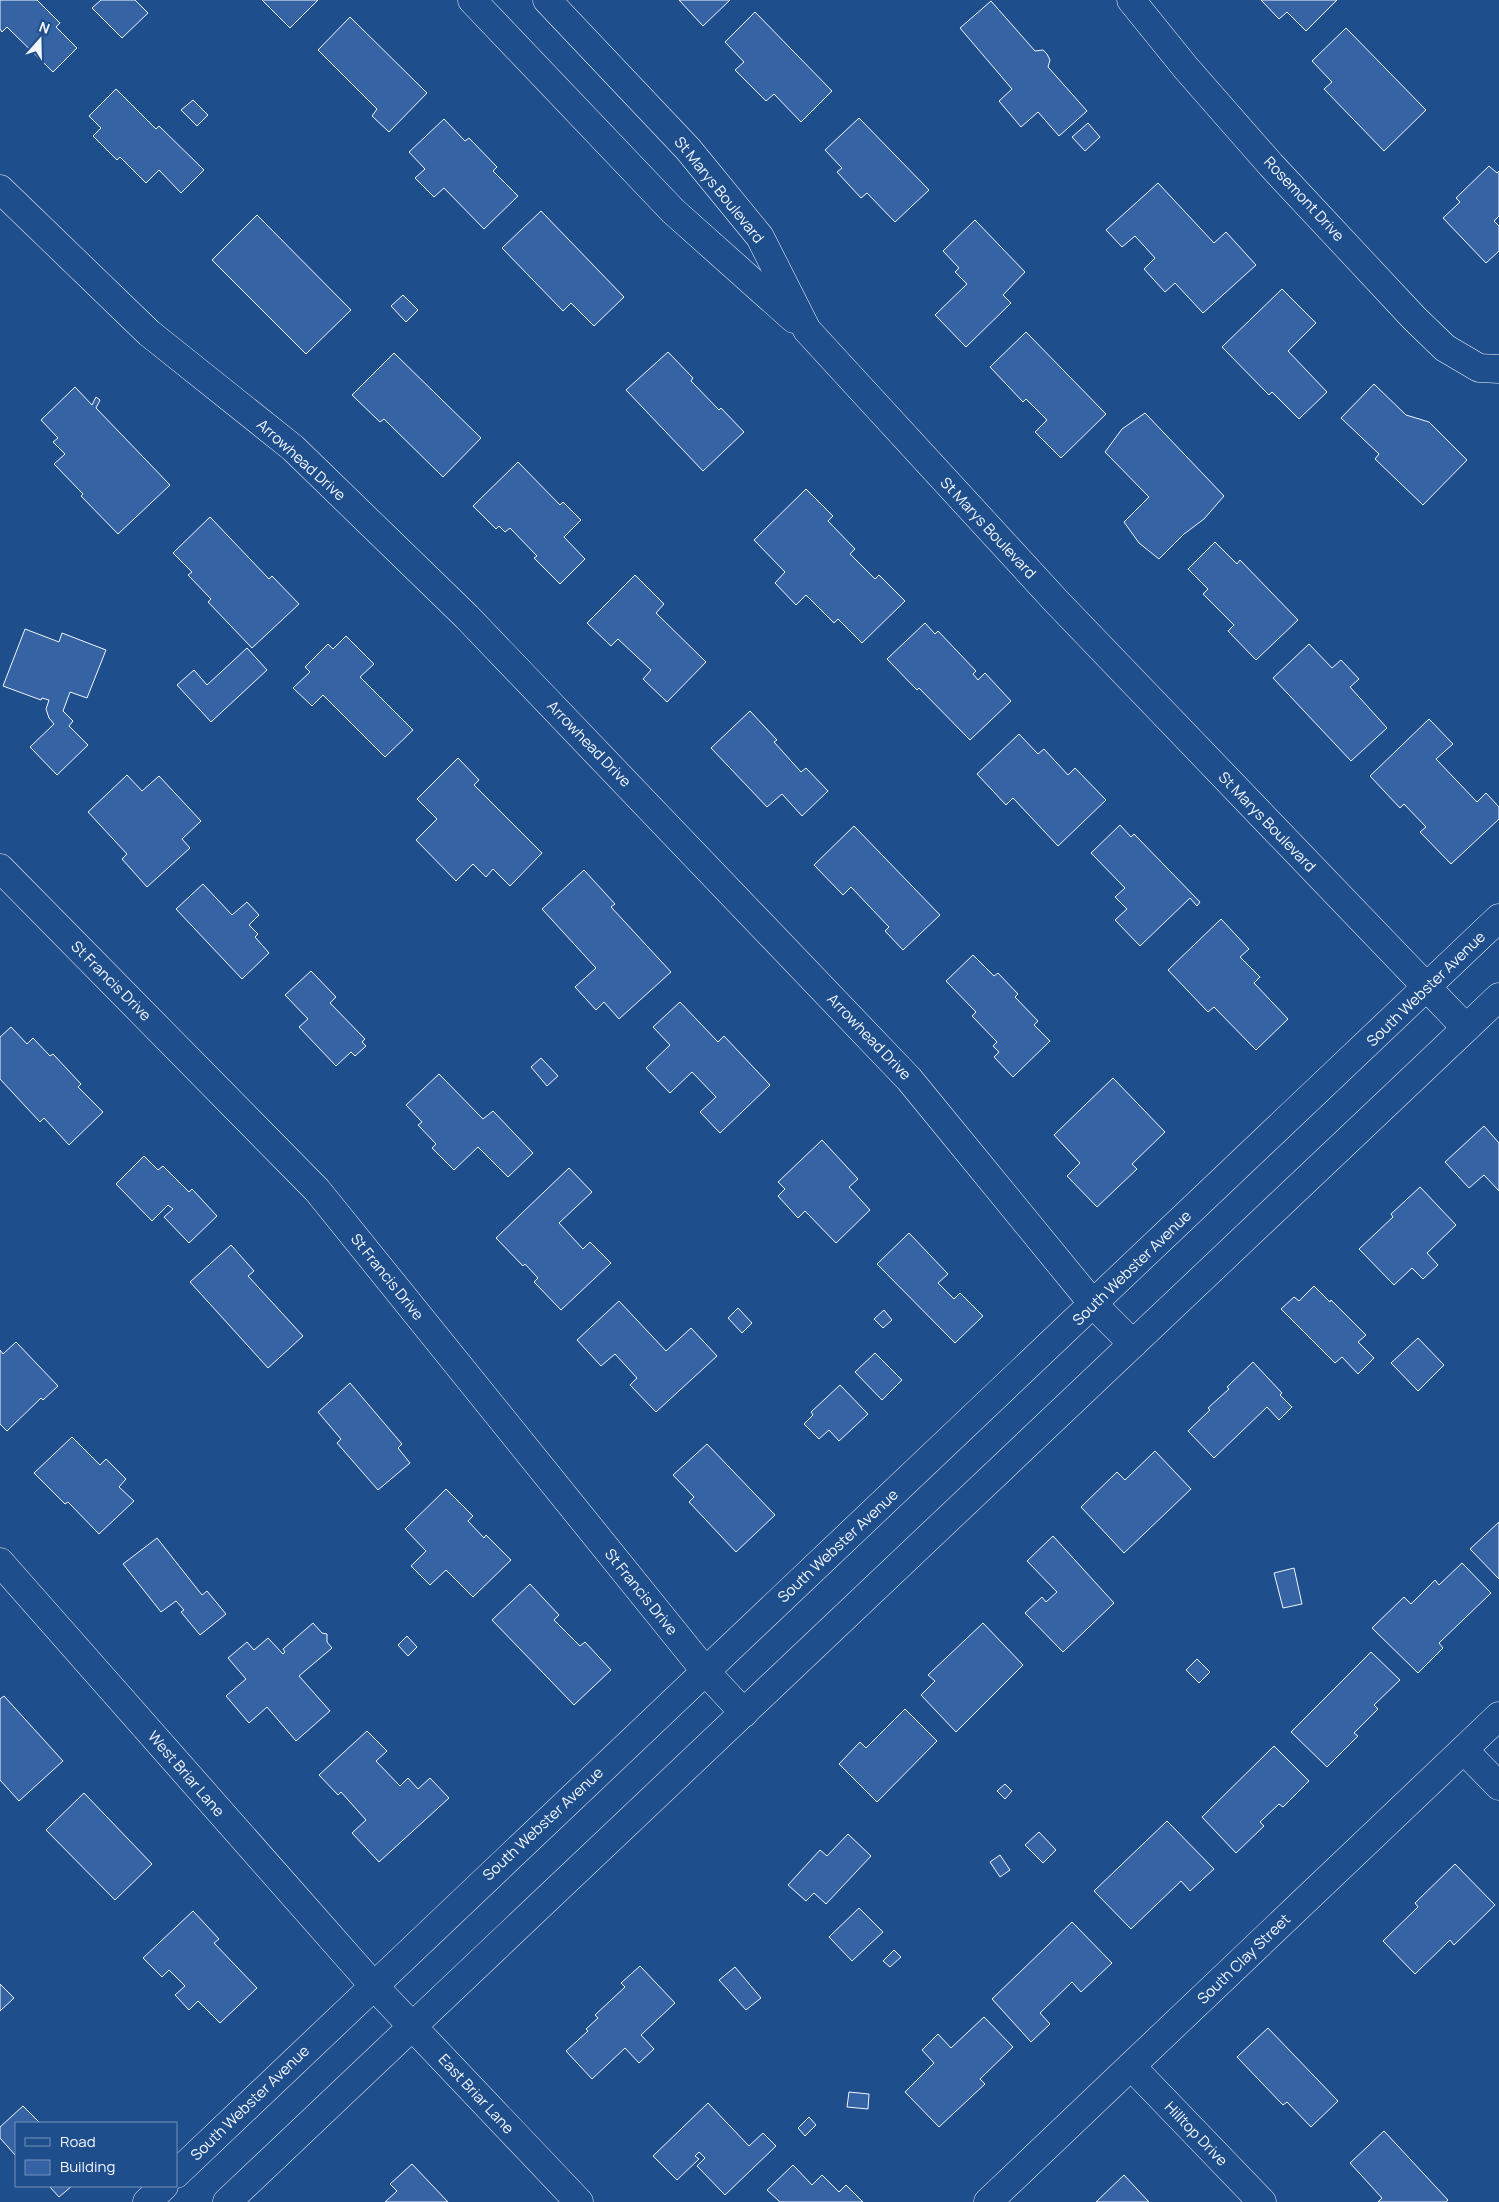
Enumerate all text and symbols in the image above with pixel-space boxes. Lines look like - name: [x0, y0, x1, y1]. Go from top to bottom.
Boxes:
- north arrow: [15, 15, 65, 65]
- text: N: [37, 17, 53, 38]
- street label: St Marys Boulevard: [670, 132, 769, 248]
- street label: Rosemont Drive: [1259, 152, 1349, 246]
- street label: Arrowhead Drive: [252, 414, 351, 505]
- street label: St Marys Boulevard: [936, 472, 1041, 583]
- street label: Arrowhead Drive: [543, 696, 636, 792]
- street label: St Marys Boulevard: [1214, 767, 1321, 876]
- street label: South Webster Avenue: [1362, 926, 1490, 1051]
- street label: St Francis Drive: [67, 936, 156, 1026]
- street label: Arrowhead Drive: [823, 989, 916, 1085]
- street label: South Webster Avenue: [1068, 1205, 1196, 1330]
- street label: St Francis Drive: [346, 1229, 429, 1325]
- street label: South Webster Avenue: [773, 1484, 903, 1607]
- street label: St Francis Drive: [600, 1544, 683, 1640]
- street label: West Briar Lane: [143, 1726, 230, 1821]
- street label: South Webster Avenue: [478, 1762, 608, 1885]
- street label: South Clay Street: [1192, 1909, 1295, 2009]
- street label: South Webster Avenue: [186, 2040, 314, 2165]
- street label: East Briar Lane: [434, 2049, 519, 2138]
- street label: Hilltop Drive: [1160, 2097, 1233, 2171]
- legend: [15, 2122, 178, 2187]
- text: Road: [60, 2131, 96, 2152]
- text: Building: [60, 2156, 115, 2177]

